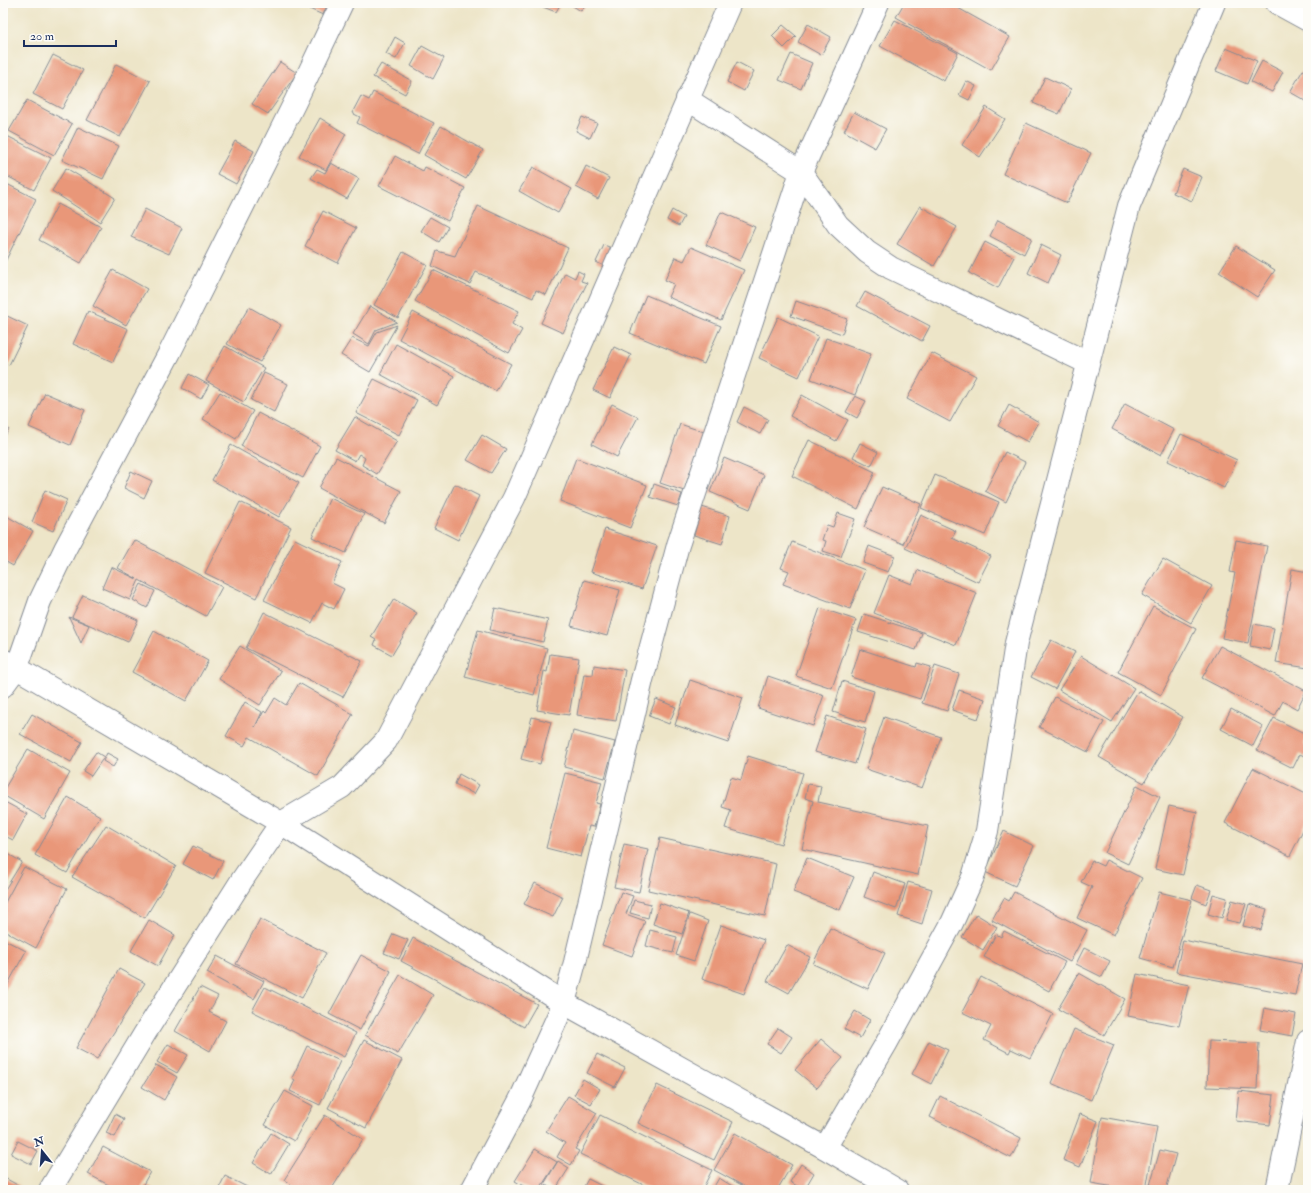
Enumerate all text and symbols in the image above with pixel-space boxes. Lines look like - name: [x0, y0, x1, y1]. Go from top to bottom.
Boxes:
- scale bar: [24, 22, 116, 48]
- text: 20 m: [30, 29, 55, 44]
- north arrow: [22, 1131, 62, 1171]
- text: N: [32, 1134, 47, 1150]

